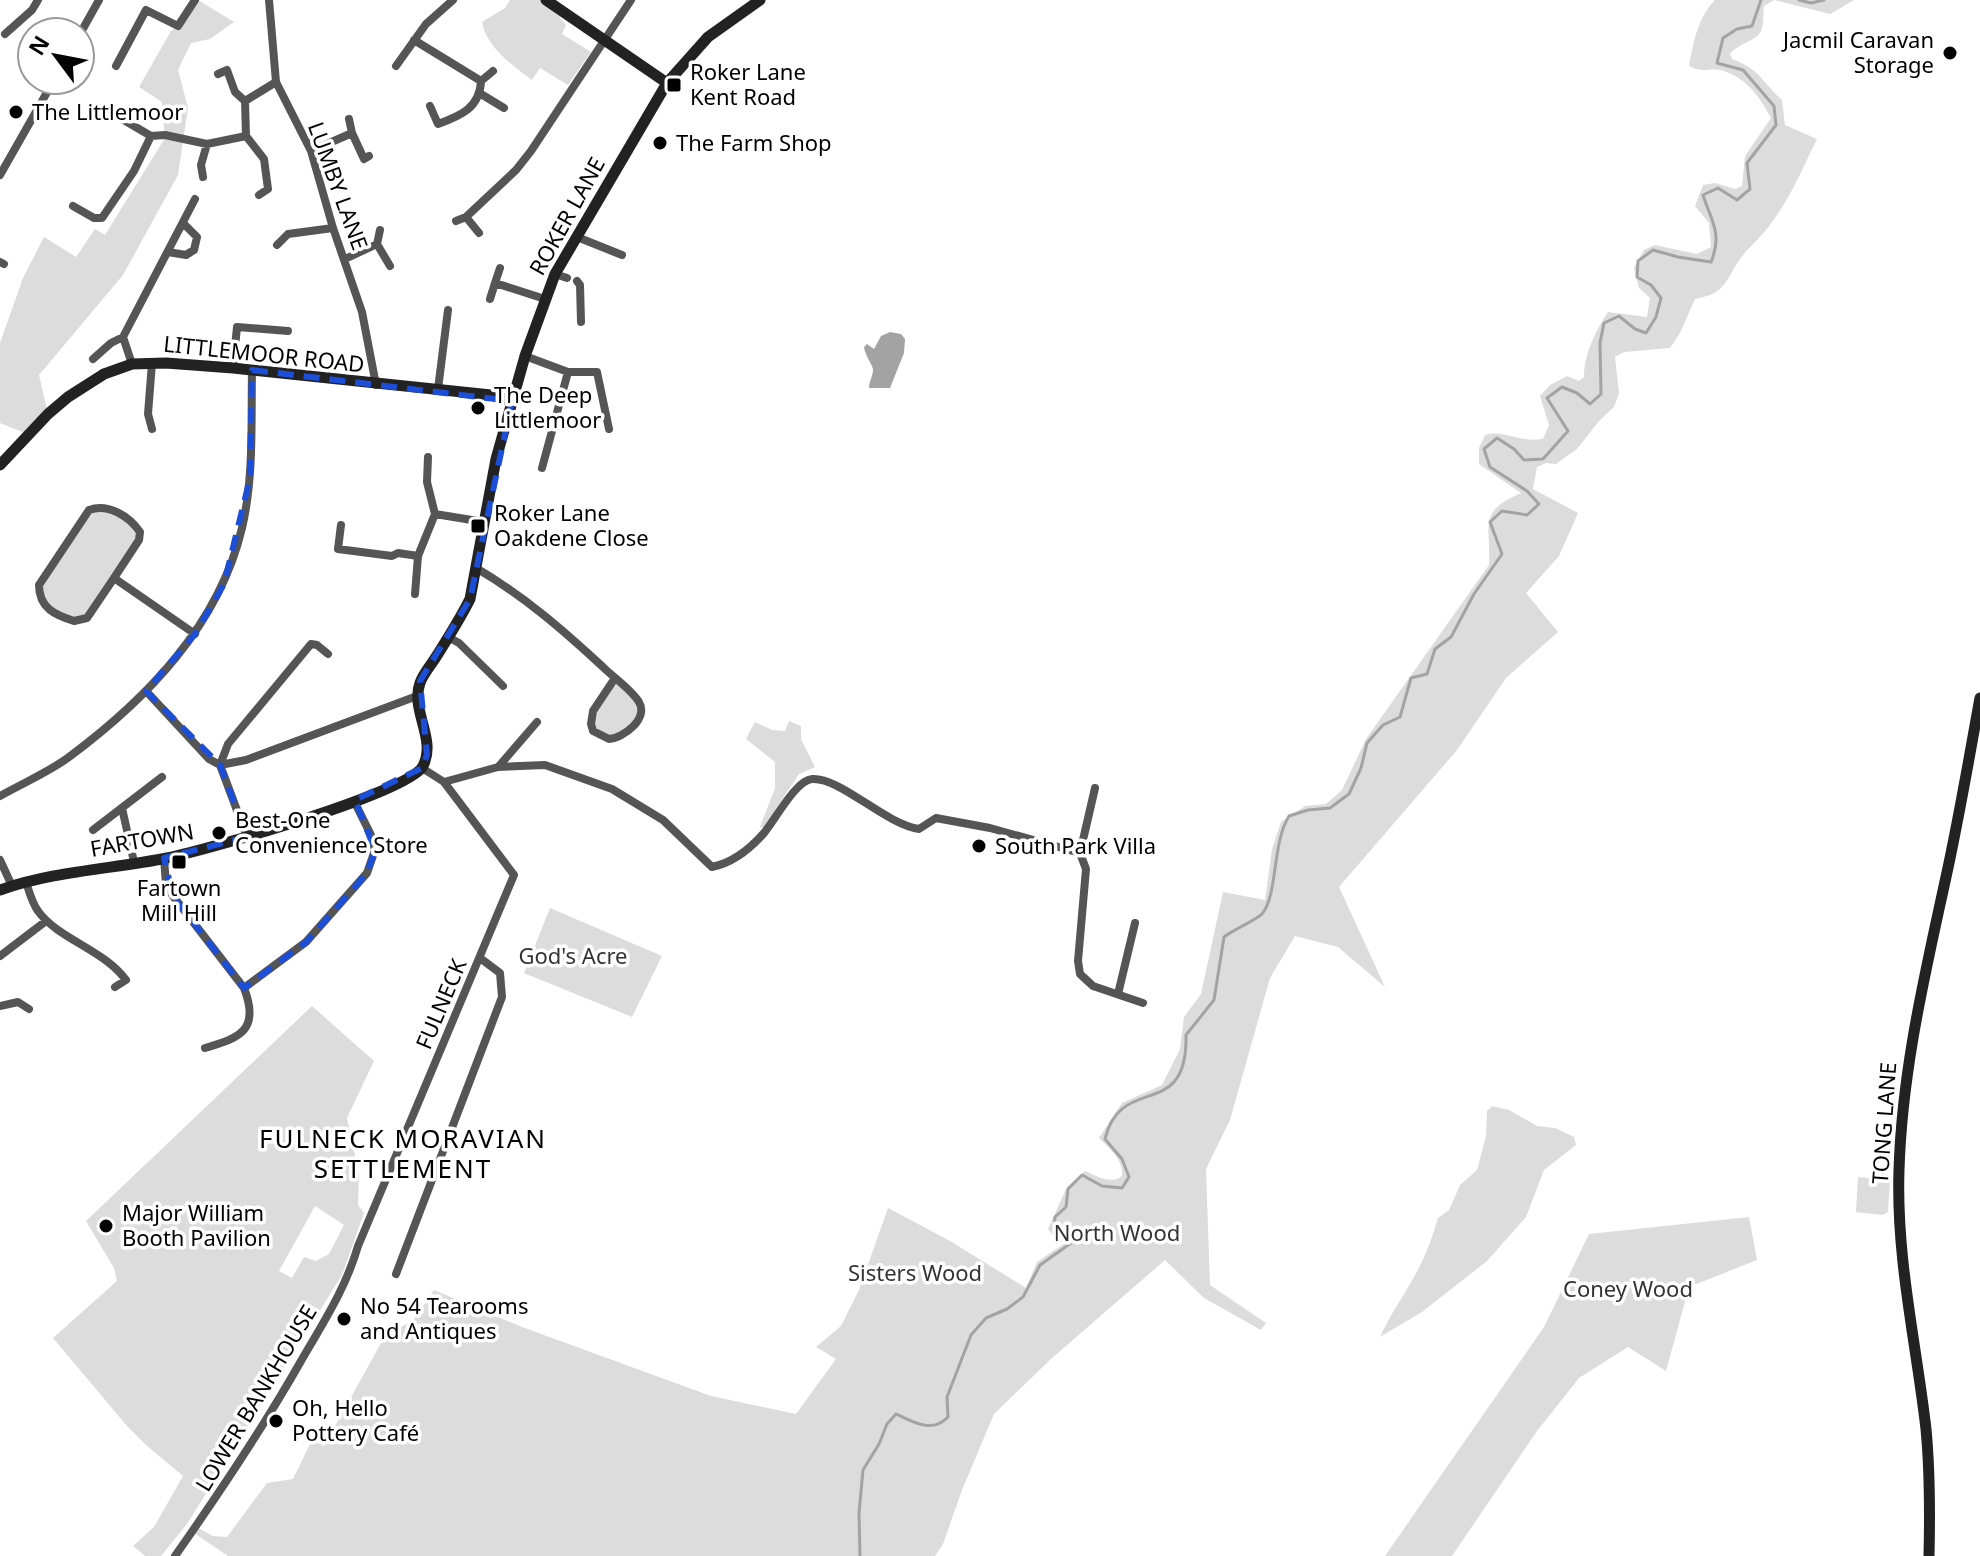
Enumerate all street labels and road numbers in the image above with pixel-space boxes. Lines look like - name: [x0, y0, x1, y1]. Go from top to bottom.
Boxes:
- street label: LUMBY LANE: [302, 117, 376, 254]
- street label: ROKER LANE: [521, 151, 611, 280]
- street label: LITTLEMOOR ROAD: [162, 328, 366, 378]
- street label: FARTOWN: [88, 815, 196, 863]
- street label: FULNECK: [408, 953, 473, 1053]
- street label: TONG LANE: [1864, 1061, 1902, 1185]
- street label: LOWER BANKHOUSE: [188, 1299, 323, 1496]

